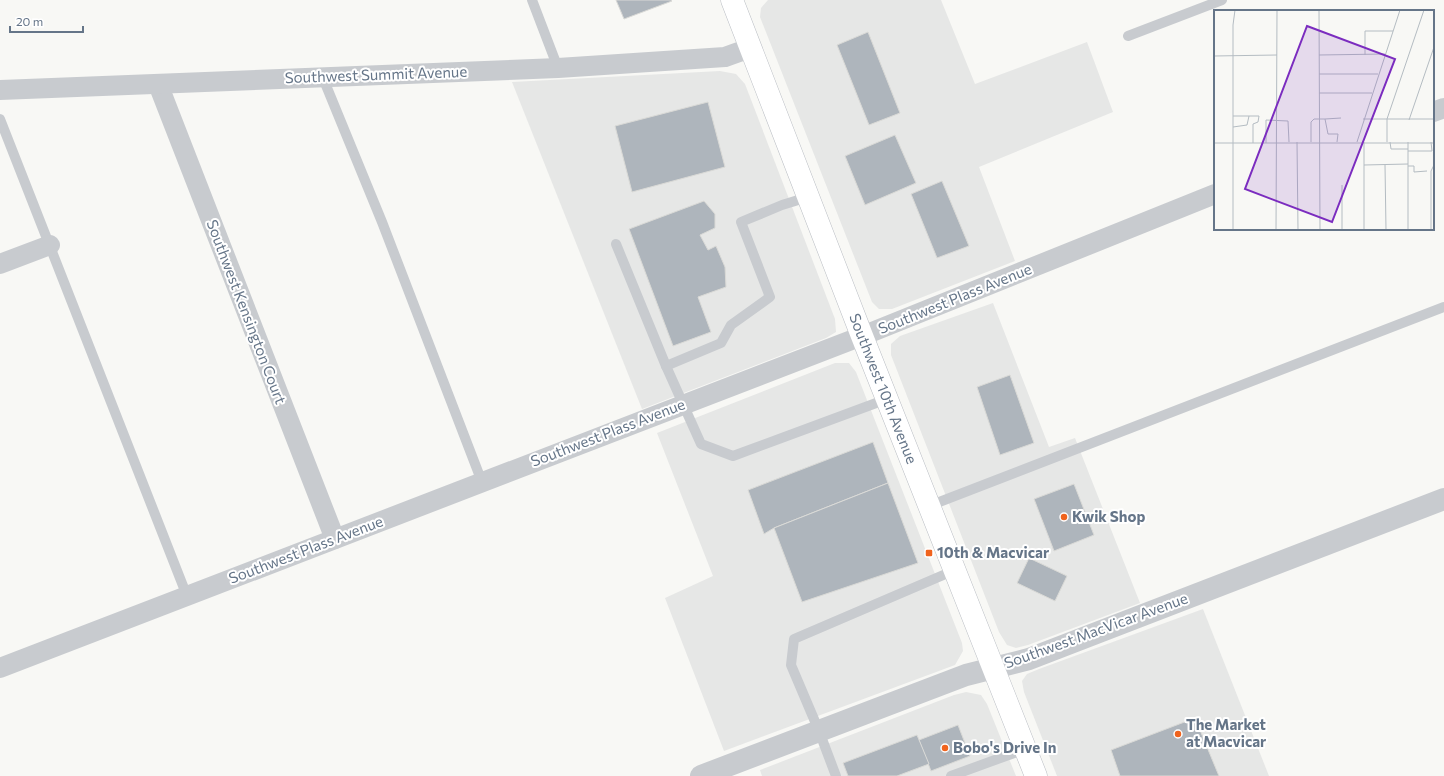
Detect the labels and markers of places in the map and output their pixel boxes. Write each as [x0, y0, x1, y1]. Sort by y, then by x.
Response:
place label: Kwik Shop [1072, 507, 1145, 525]
marker: Kwik Shop [1059, 512, 1069, 522]
place label: 10th & Macvicar [937, 543, 1049, 561]
marker: 10th & Macvicar [924, 548, 934, 558]
place label: The Market at Macvicar [1186, 715, 1266, 750]
marker: The Market at Macvicar [1173, 729, 1183, 739]
place label: Bobo's Drive In [953, 738, 1056, 756]
marker: Bobo's Drive In [940, 743, 950, 753]

